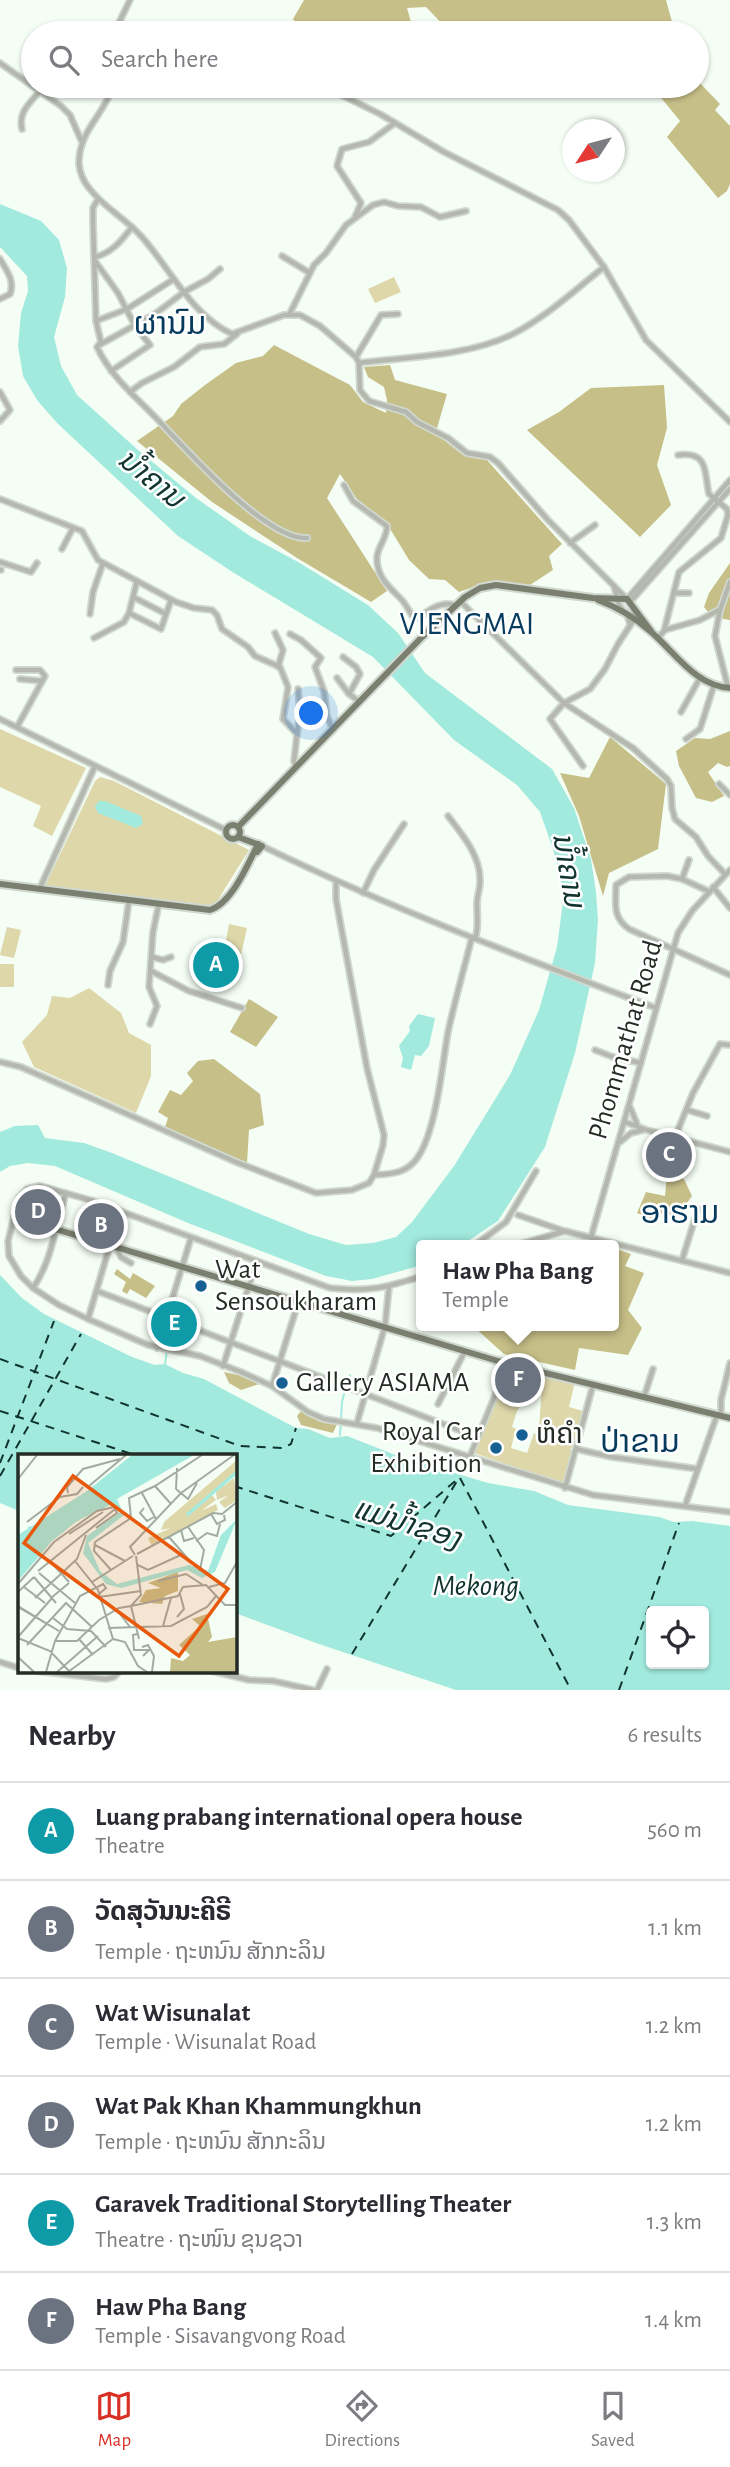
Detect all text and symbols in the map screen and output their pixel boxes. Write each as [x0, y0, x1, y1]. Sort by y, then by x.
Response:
search box [21, 21, 709, 98]
icon: search [45, 41, 83, 79]
text: Search here [101, 46, 219, 72]
north arrow [562, 119, 625, 182]
district label: ຜານົມ [134, 308, 206, 340]
water label: ນ້ຳຄານ [113, 437, 197, 516]
district label: VIENGMAI [400, 608, 534, 640]
your location [294, 696, 328, 730]
water label: ນ້ຳຄານ [547, 829, 599, 912]
street label: Phommathat Road [584, 937, 668, 1143]
pin: A [193, 939, 239, 991]
pin: C [646, 1129, 692, 1181]
pin: D [15, 1186, 61, 1238]
district label: ອາຮາມ [641, 1197, 719, 1229]
pin: B [78, 1200, 124, 1252]
popup [416, 1240, 619, 1331]
place label: Wat Sensoukharam [215, 1256, 377, 1316]
text: Haw Pha Bang [442, 1258, 593, 1284]
marker: Wat Sensoukharam [193, 1278, 209, 1294]
text: Temple [442, 1289, 509, 1312]
pin: E [151, 1298, 197, 1350]
pin: F [495, 1354, 541, 1406]
place label: Gallery ASIAMA [296, 1369, 470, 1397]
marker: Gallery ASIAMA [274, 1375, 290, 1391]
place label: Royal Car Exhibition [370, 1418, 482, 1478]
place label: ຫໍຄຳ [536, 1419, 583, 1449]
district label: ປ່າຂາມ [600, 1426, 680, 1458]
marker: ຫໍຄຳ [514, 1427, 530, 1443]
marker: Royal Car Exhibition [488, 1440, 504, 1456]
inset map [18, 1454, 236, 1672]
water label: ແມ່ນ້ຳຂອງ [350, 1485, 469, 1555]
water label: Mekong [433, 1571, 519, 1601]
map controls [646, 1606, 709, 1669]
button: locate [646, 1606, 709, 1669]
text: Nearby [28, 1721, 116, 1751]
text: 6 results [628, 1724, 702, 1747]
text: Luang prabang international opera house [95, 1804, 522, 1830]
text: A [44, 1819, 58, 1842]
text: 560 m [647, 1819, 702, 1842]
text: Theatre [95, 1835, 165, 1858]
text: ວັດສຸວັນນະຄີຣີ [95, 1899, 231, 1925]
text: B [44, 1917, 58, 1940]
text: 1.1 km [648, 1917, 702, 1940]
text: Temple · ຖະຫນົນ ສັກກະລິນ [95, 1941, 326, 1964]
text: Wat Wisunalat [95, 2000, 250, 2026]
text: C [45, 2015, 57, 2038]
text: 1.2 km [646, 2015, 702, 2038]
text: Temple · Wisunalat Road [95, 2031, 316, 2054]
text: Wat Pak Khan Khammungkhun [95, 2093, 422, 2119]
text: D [43, 2113, 59, 2136]
text: 1.2 km [646, 2113, 702, 2136]
text: Temple · ຖະຫນົນ ສັກກະລິນ [95, 2131, 326, 2154]
text: Garavek Traditional Storytelling Theater [95, 2191, 511, 2217]
text: E [45, 2211, 57, 2234]
text: 1.3 km [647, 2211, 702, 2234]
text: Theatre · ຖະໜົນ ຂຸນຊວາ [95, 2229, 303, 2252]
text: Haw Pha Bang [95, 2294, 246, 2320]
text: F [46, 2309, 56, 2332]
text: 1.4 km [645, 2309, 702, 2332]
text: Temple · Sisavangvong Road [95, 2325, 346, 2348]
tab: Map [95, 2387, 133, 2452]
tab: Directions [324, 2387, 400, 2452]
tab: Saved [591, 2387, 635, 2452]

